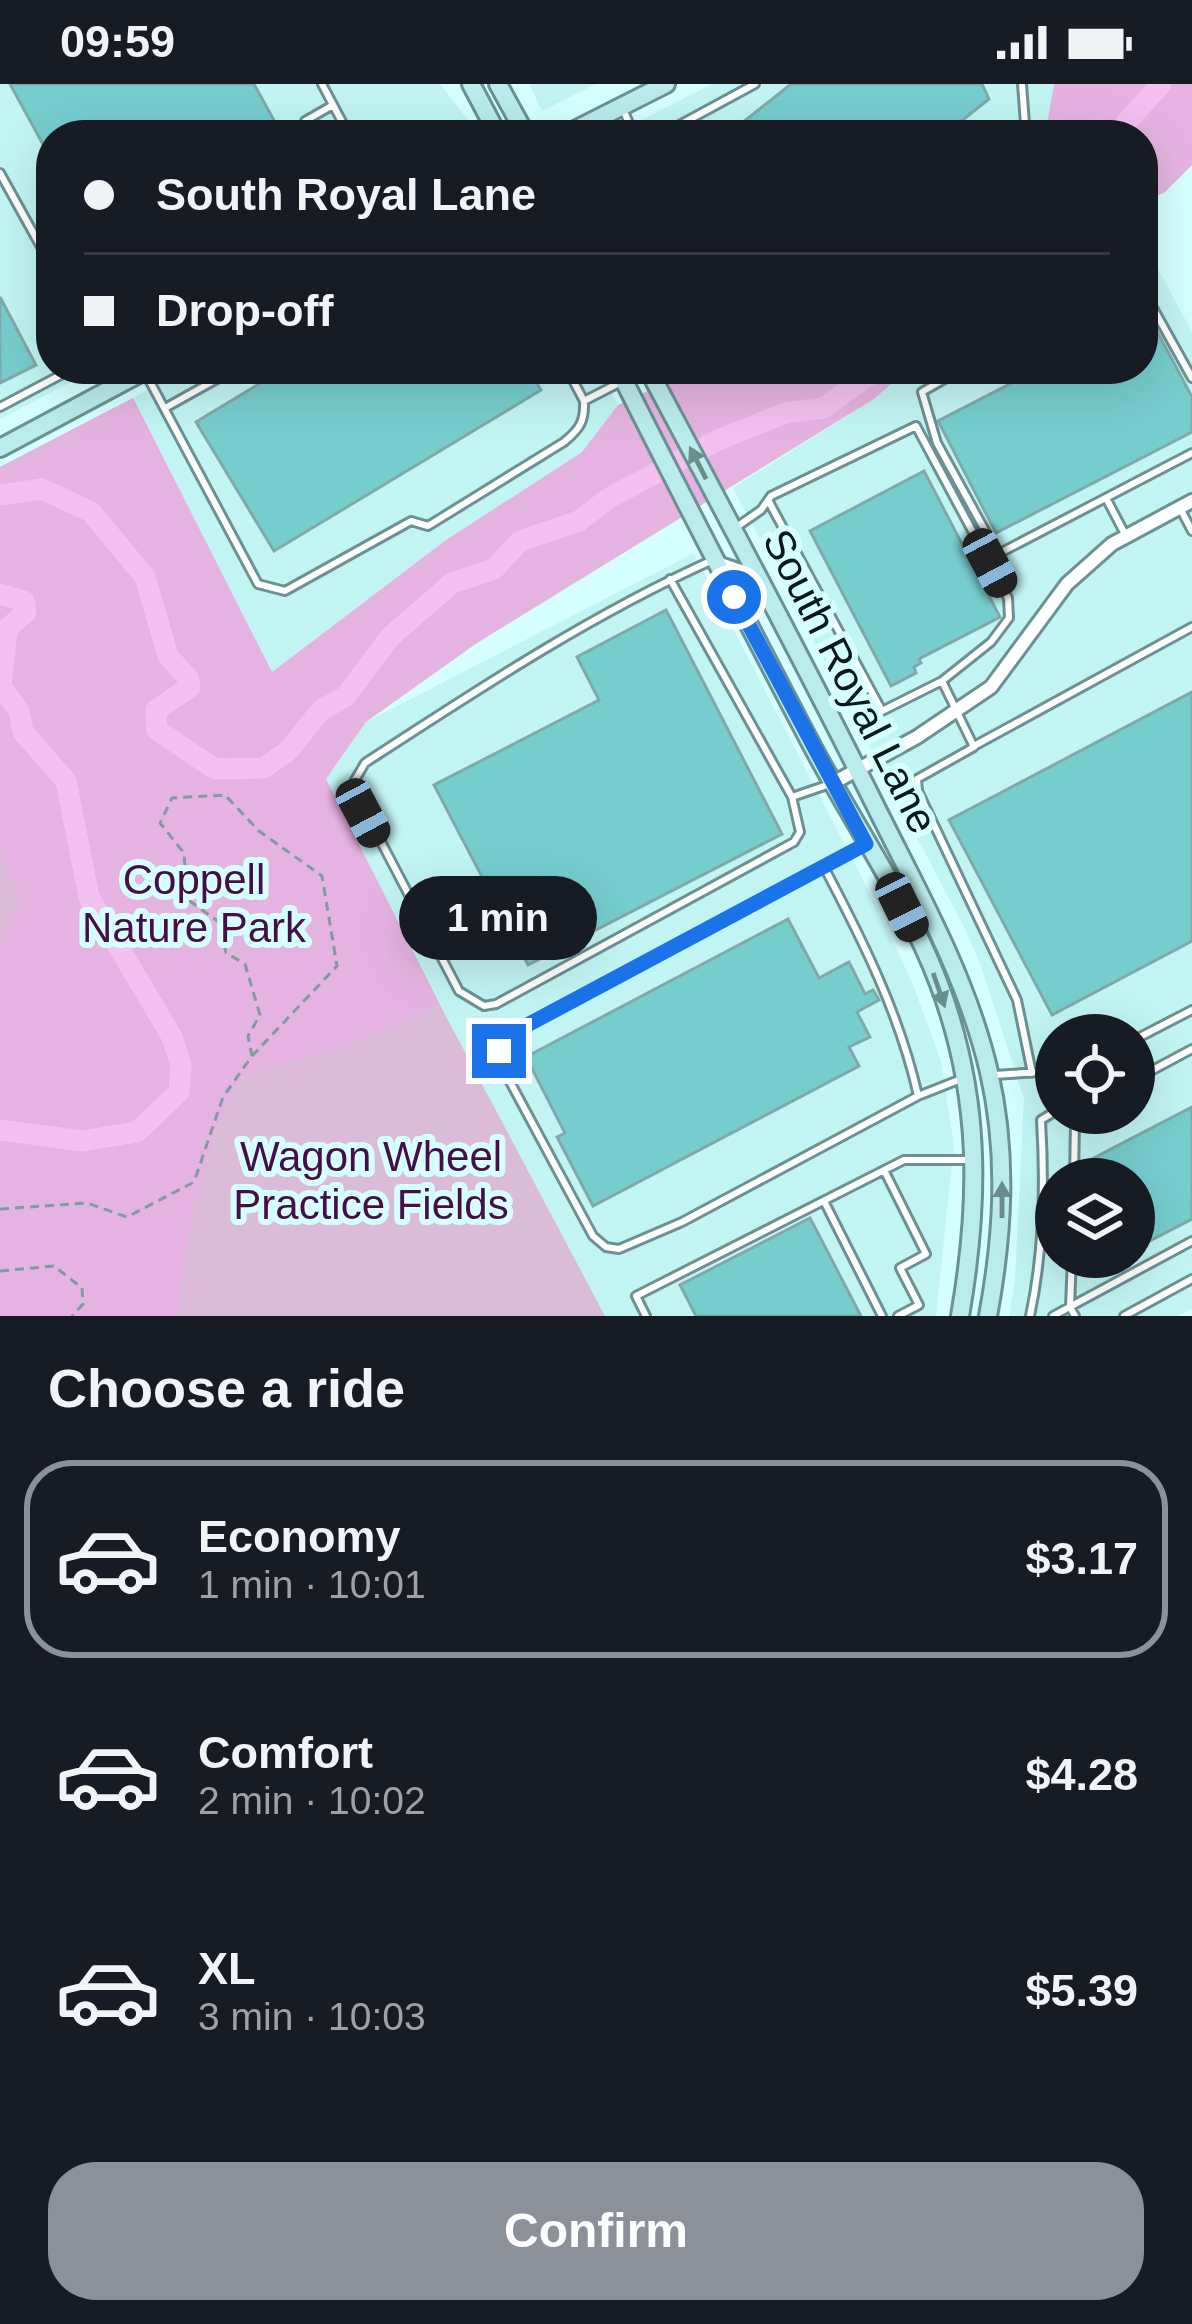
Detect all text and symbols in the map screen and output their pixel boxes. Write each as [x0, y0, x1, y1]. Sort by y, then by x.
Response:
text: 09:59 [60, 16, 175, 67]
text: South Royal Lane [156, 169, 536, 220]
text: Drop-off [156, 285, 333, 336]
one-way arrow [688, 446, 708, 480]
street label: South Royal Lane [754, 522, 947, 841]
car [957, 523, 1023, 603]
route start [707, 570, 761, 624]
car [330, 773, 396, 853]
park label: Coppell Nature Park [82, 856, 307, 951]
car [870, 867, 934, 947]
callout: 1 min [400, 877, 598, 961]
text: 1 min [447, 896, 549, 939]
one-way arrow [931, 972, 950, 1008]
map controls [1035, 1014, 1155, 1278]
button: locate [1035, 1014, 1155, 1134]
route end [472, 1024, 526, 1078]
park label: Wagon Wheel Practice Fields [233, 1133, 509, 1228]
button: layers [1035, 1158, 1155, 1278]
one-way arrow [992, 1180, 1012, 1218]
text: Choose a ride [48, 1358, 405, 1418]
icon: car [54, 1505, 162, 1613]
text: Economy [198, 1511, 401, 1562]
text: $3.17 [1025, 1533, 1138, 1584]
text: 1 min · 10:01 [198, 1563, 426, 1606]
icon: car [54, 1721, 162, 1829]
text: Comfort [198, 1727, 373, 1778]
text: $4.28 [1025, 1749, 1138, 1800]
text: 2 min · 10:02 [198, 1779, 426, 1822]
icon: car [54, 1937, 162, 2045]
text: XL [198, 1943, 256, 1994]
text: $5.39 [1025, 1965, 1138, 2016]
text: 3 min · 10:03 [198, 1995, 426, 2038]
button: Confirm [48, 2162, 1144, 2300]

